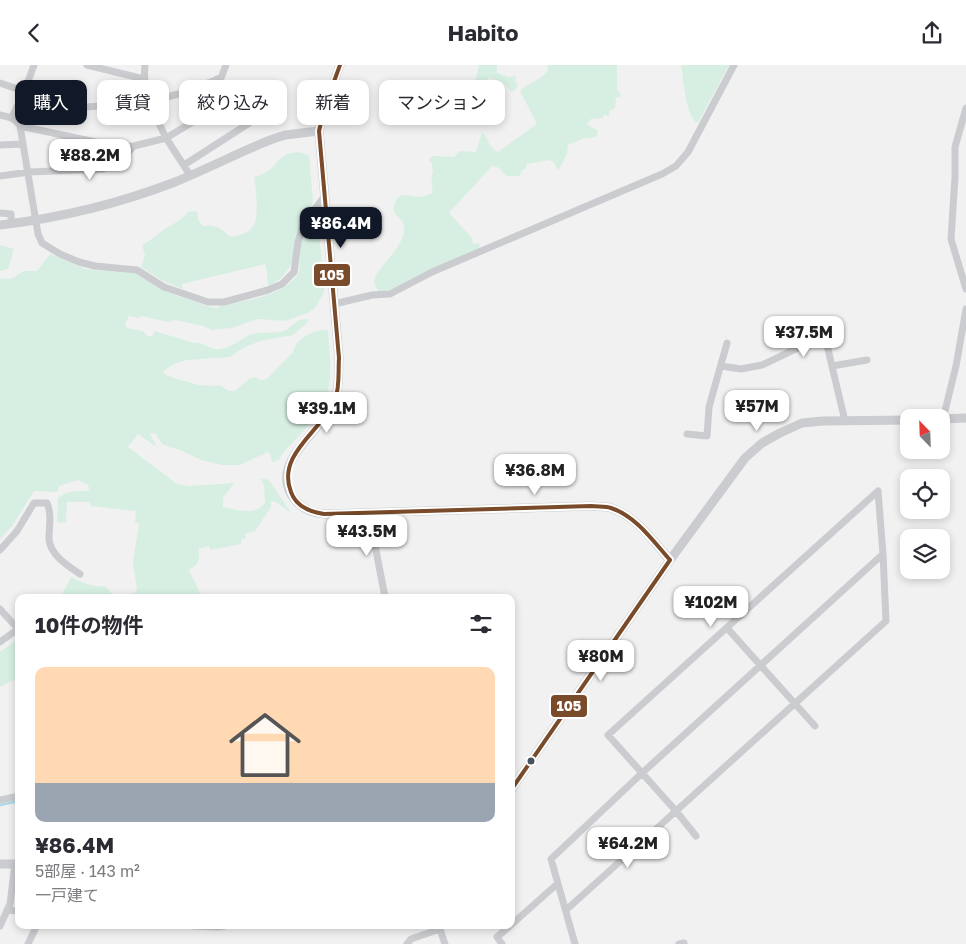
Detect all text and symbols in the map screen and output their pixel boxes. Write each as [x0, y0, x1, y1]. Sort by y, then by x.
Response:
icon: back [20, 19, 48, 47]
text: Habito [447, 19, 519, 46]
icon: share [918, 19, 946, 47]
chip: 購入 [15, 80, 87, 125]
chip: 賃貸 [97, 80, 169, 125]
chip: 絞り込み [179, 80, 287, 125]
chip: 新着 [297, 80, 369, 125]
chip: マンション [379, 80, 505, 125]
pin: ¥88.2M [49, 139, 131, 181]
text: ¥88.2M [60, 145, 120, 165]
pin: ¥86.4M [300, 207, 382, 249]
text: ¥86.4M [311, 213, 371, 233]
line badge: 105 [313, 263, 351, 287]
text: 105 [320, 266, 345, 283]
pin: ¥37.5M [763, 315, 845, 358]
text: ¥37.5M [775, 322, 833, 342]
pin: ¥57M [727, 389, 787, 432]
pin: ¥39.1M [286, 391, 368, 434]
text: ¥57M [735, 396, 779, 416]
text: ¥39.1M [298, 398, 356, 418]
north arrow [900, 409, 950, 459]
map controls [900, 409, 950, 579]
pin: ¥36.8M [494, 453, 576, 496]
text: ¥36.8M [505, 460, 565, 480]
button: locate [900, 469, 950, 519]
pin: ¥43.5M [326, 515, 408, 557]
text: ¥43.5M [337, 521, 397, 541]
button: layers [900, 529, 950, 579]
pin: ¥102M [676, 585, 746, 628]
text: ¥102M [684, 592, 738, 612]
icon: filters [467, 610, 495, 638]
text: 10件の物件 [35, 612, 143, 638]
pin: ¥80M [571, 639, 631, 682]
text: ¥80M [578, 646, 624, 666]
line badge: 105 [550, 694, 588, 718]
text: 105 [557, 697, 582, 714]
icon: home [220, 700, 310, 790]
unlabelled marker [526, 756, 536, 766]
pin: ¥64.2M [587, 827, 669, 869]
text: ¥86.4M [35, 832, 114, 858]
text: ¥64.2M [598, 833, 658, 853]
text: 5部屋 · 143 m² [35, 861, 140, 881]
text: 一戸建て [35, 885, 99, 905]

